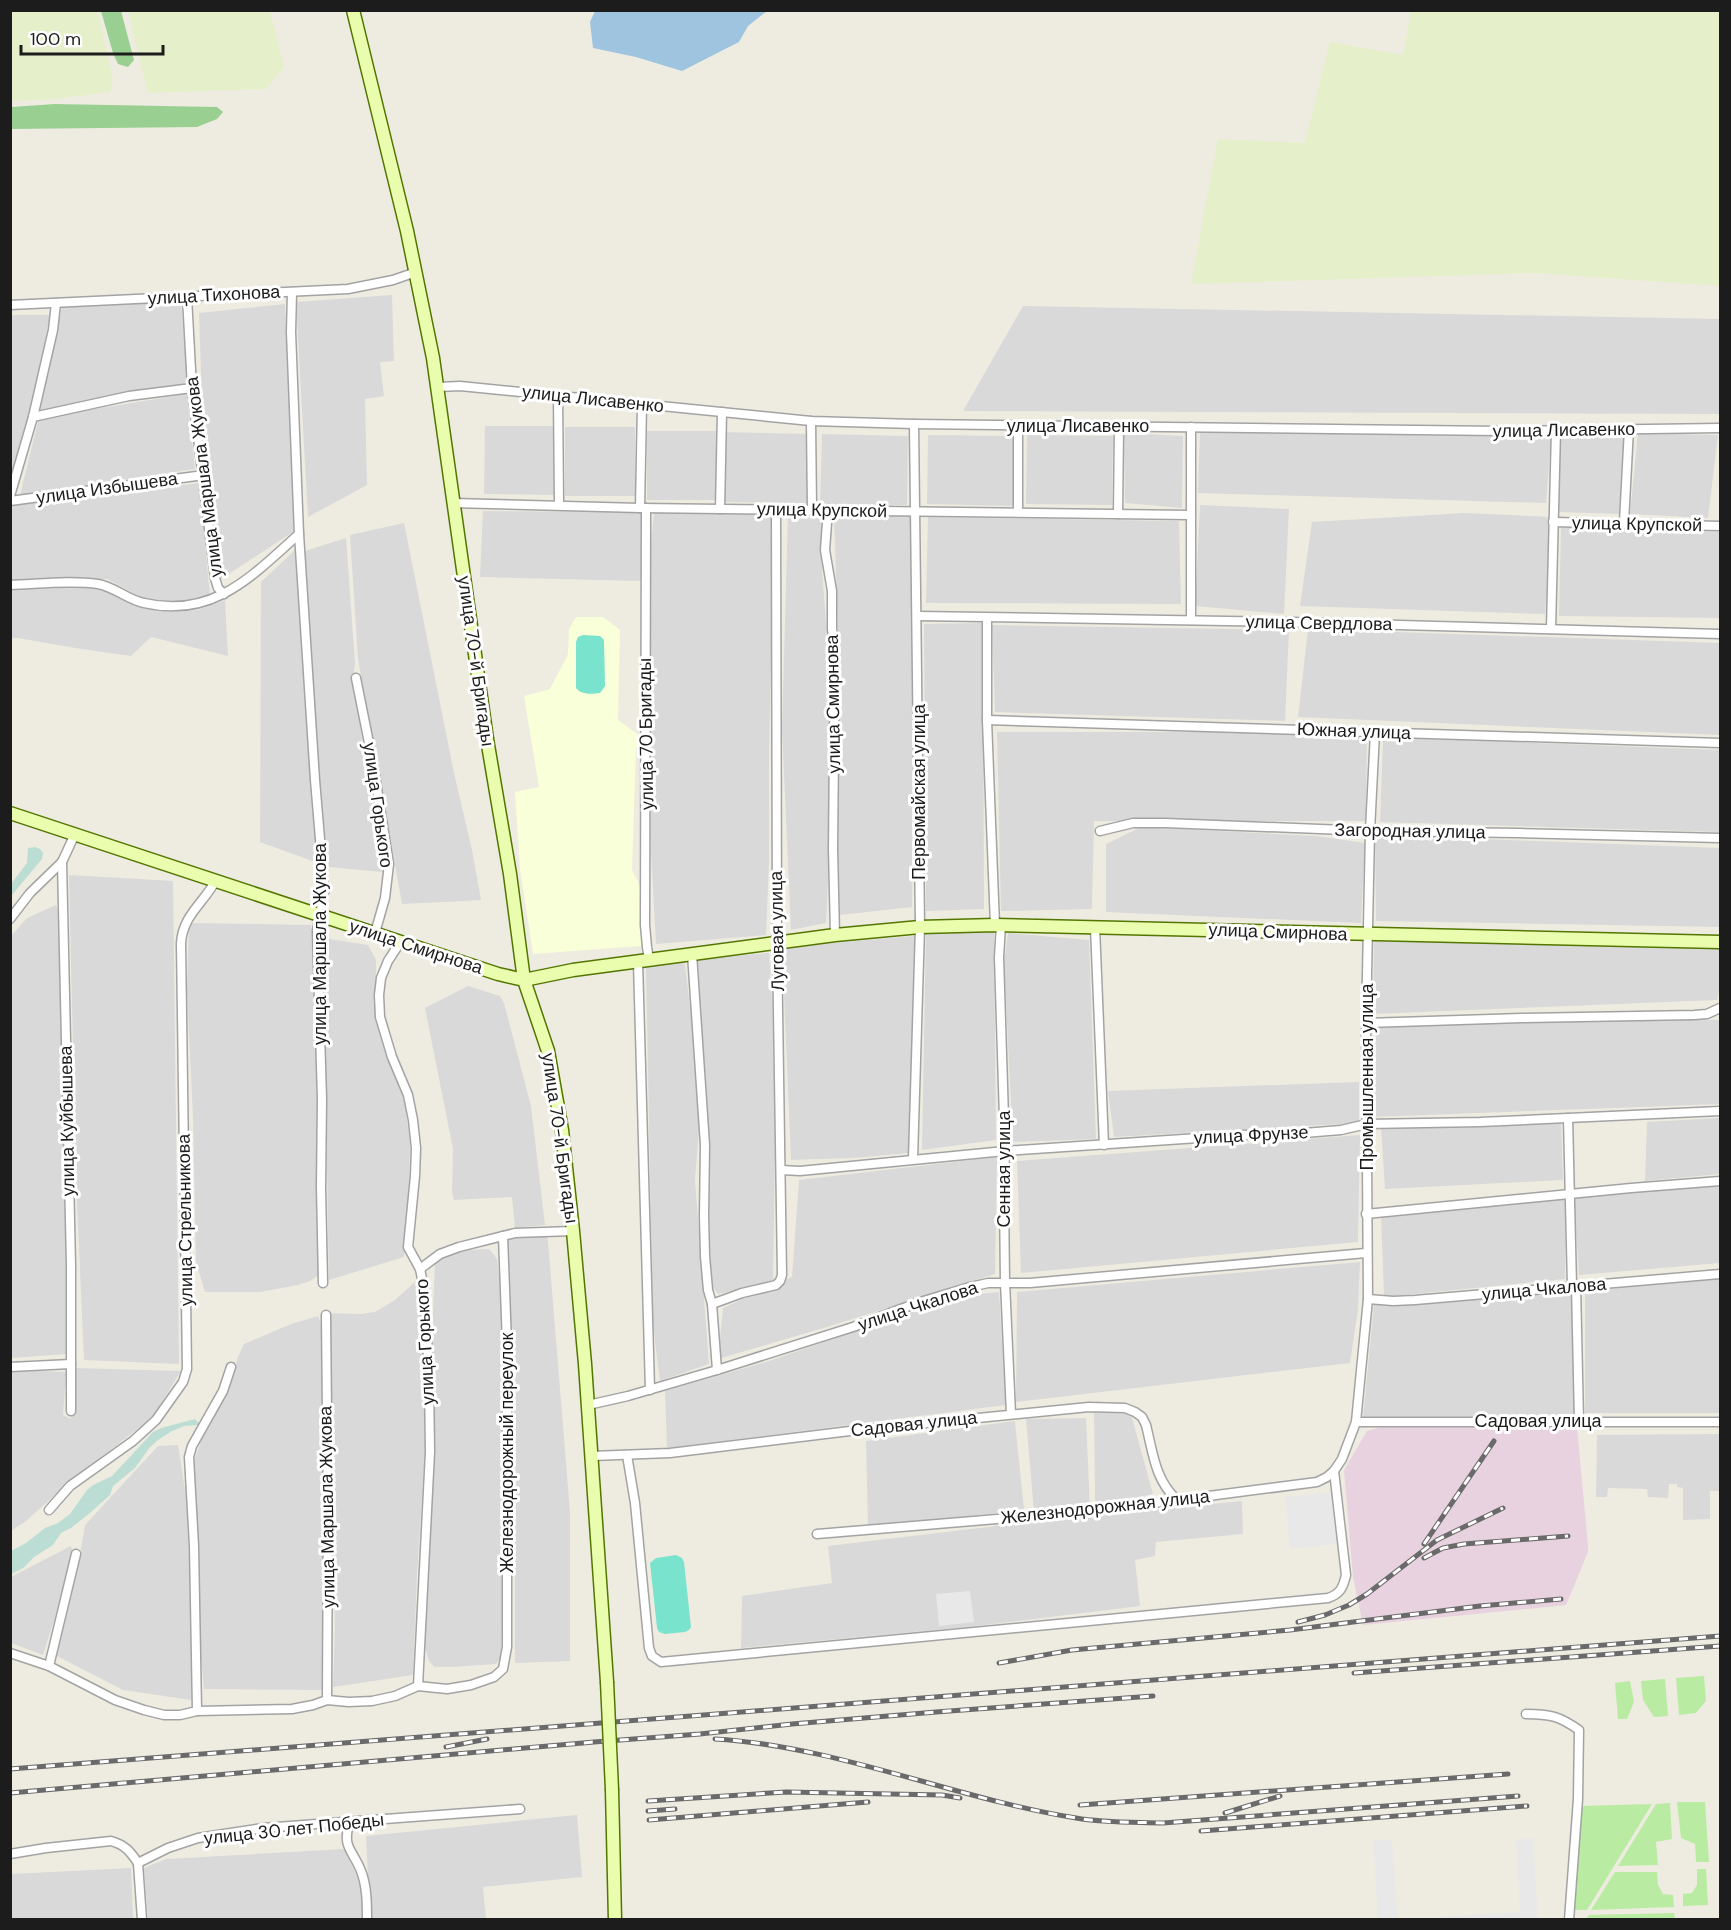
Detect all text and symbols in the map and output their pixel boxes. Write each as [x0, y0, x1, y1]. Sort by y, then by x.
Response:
scale bar [21, 18, 164, 56]
text: 100 m [30, 27, 81, 51]
street label: улица Тихонова [147, 279, 282, 310]
street label: улица Маршала Жукова [180, 374, 228, 579]
street label: улица Лисавенко [521, 380, 665, 418]
street label: улица Лисавенко [1007, 414, 1149, 438]
street label: улица Лисавенко [1493, 417, 1635, 443]
street label: улица Избышева [35, 466, 180, 510]
street label: улица Крупской [757, 497, 887, 523]
street label: улица Крупской [1572, 511, 1702, 537]
street label: улица 70-й Бригады [452, 574, 500, 748]
street label: улица Свердлова [1245, 610, 1394, 636]
street label: улица Смирнова [820, 633, 846, 774]
street label: улица 70 Бригады [633, 658, 659, 810]
street label: Первомайская улица [907, 703, 931, 880]
street label: Южная улица [1297, 717, 1412, 745]
street label: улица Горького [357, 741, 399, 869]
street label: Загородная улица [1334, 818, 1487, 844]
street label: улица Маршала Жукова [308, 842, 332, 1045]
street label: Луговая улица [764, 870, 790, 991]
street label: улица Смирнова [346, 914, 487, 980]
street label: улица Смирнова [1208, 918, 1349, 946]
street label: Промышленная улица [1355, 982, 1379, 1171]
street label: улица Куйбышева [54, 1044, 80, 1197]
street label: улица 70-й Бригады [536, 1051, 584, 1225]
street label: Сенная улица [992, 1110, 1016, 1227]
street label: улица Фрунзе [1193, 1120, 1309, 1150]
street label: улица Стрельникова [171, 1133, 199, 1306]
street label: улица Чкалова [1481, 1272, 1608, 1306]
street label: улица Чкалова [855, 1275, 982, 1337]
street label: улица Горького [410, 1278, 440, 1406]
street label: Железнодорожный переулок [495, 1333, 519, 1573]
street label: улица Маршала Жукова [313, 1405, 341, 1608]
street label: Садовая улица [850, 1405, 979, 1443]
street label: Садовая улица [1474, 1409, 1603, 1433]
street label: Железнодорожная улица [999, 1484, 1212, 1530]
street label: улица 30 лет Победы [203, 1808, 385, 1850]

